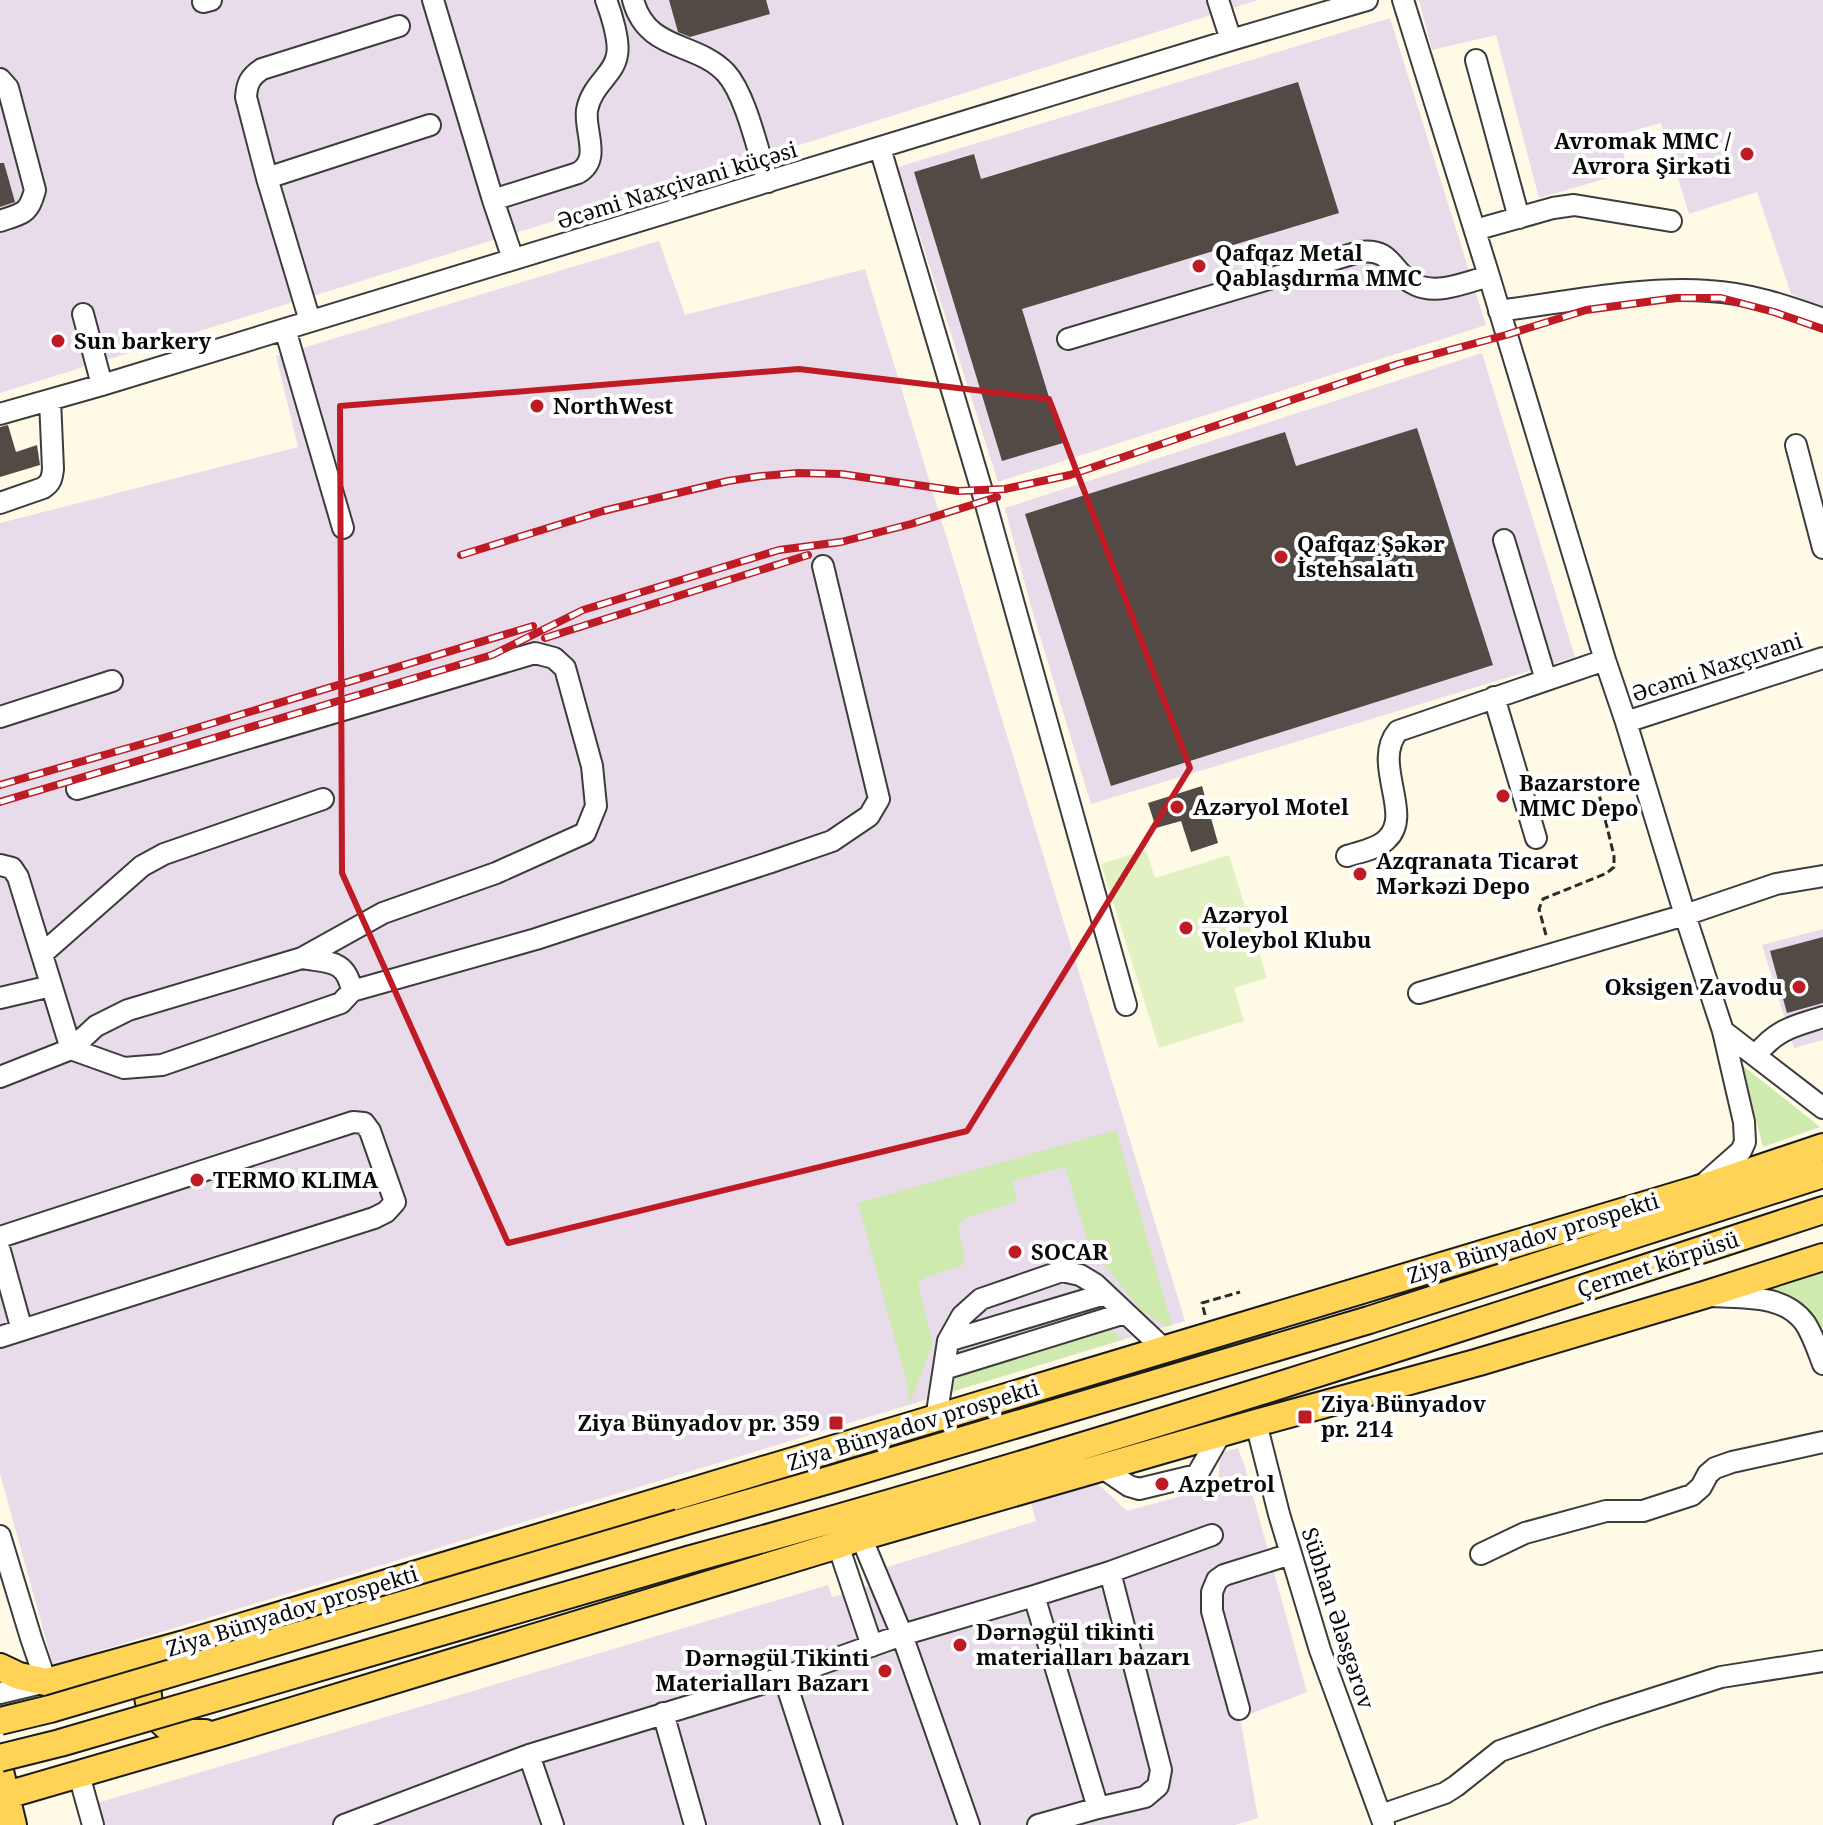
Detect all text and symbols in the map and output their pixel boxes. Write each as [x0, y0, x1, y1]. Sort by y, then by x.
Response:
place label: Avromak MMC / Avrora Şirkəti [1554, 125, 1732, 180]
street label: Əcəmi Naxçivani küçəsi [553, 133, 800, 235]
marker: Avromak MMC / Avrora Şirkəti [1738, 145, 1756, 163]
place label: Qafqaz Metal Qablaşdırma MMC [1215, 237, 1422, 292]
marker: Qafqaz Metal Qablaşdırma MMC [1190, 257, 1208, 275]
place label: Sun barkery [74, 325, 211, 355]
marker: Sun barkery [49, 332, 67, 350]
place label: NorthWest [553, 390, 673, 420]
marker: NorthWest [528, 397, 546, 415]
place label: Qafqaz Şəkər İstehsalatı [1297, 528, 1445, 583]
marker: Qafqaz Şəkər İstehsalatı [1272, 548, 1290, 566]
street label: Əcəmi Naxçıvani [1628, 624, 1806, 708]
place label: Bazarstore MMC Depo [1519, 767, 1640, 822]
marker: Bazarstore MMC Depo [1494, 787, 1512, 805]
place label: Azəryol Motel [1193, 791, 1349, 821]
marker: Azəryol Motel [1168, 798, 1186, 816]
place label: Azqranata Ticarət Mərkəzi Depo [1376, 845, 1578, 900]
marker: Azqranata Ticarət Mərkəzi Depo [1351, 865, 1369, 883]
place label: Azəryol Voleybol Klubu [1202, 899, 1372, 954]
marker: Azəryol Voleybol Klubu [1177, 919, 1195, 937]
place label: Oksigen Zavodu [1604, 971, 1783, 1001]
marker: Oksigen Zavodu [1790, 978, 1808, 996]
place label: TERMO KLIMA [213, 1164, 379, 1194]
marker: TERMO KLIMA [188, 1171, 206, 1189]
street label: Ziya Bünyadov prospekti [1403, 1184, 1662, 1290]
street label: Çermet körpüsü [1573, 1223, 1742, 1303]
place label: SOCAR [1031, 1236, 1108, 1266]
marker: SOCAR [1006, 1243, 1024, 1261]
street label: Ziya Bünyadov prospekti [783, 1371, 1042, 1477]
place label: Ziya Bünyadov pr. 214 [1321, 1388, 1486, 1443]
place label: Ziya Bünyadov pr. 359 [577, 1407, 820, 1437]
marker: Ziya Bünyadov pr. 214 [1296, 1408, 1314, 1426]
marker: Ziya Bünyadov pr. 359 [827, 1414, 845, 1432]
place label: Azpetrol [1178, 1468, 1275, 1498]
marker: Azpetrol [1153, 1475, 1171, 1493]
street label: Sübhan Ələsgərov [1296, 1523, 1382, 1712]
street label: Ziya Bünyadov prospekti [162, 1557, 421, 1663]
place label: Dərnəgül tikinti materialları bazarı [976, 1616, 1190, 1671]
marker: Dərnəgül tikinti materialları bazarı [951, 1636, 969, 1654]
place label: Dərnəgül Tikinti Materialları Bazarı [655, 1642, 869, 1697]
marker: Dərnəgül Tikinti Materialları Bazarı [876, 1662, 894, 1680]

